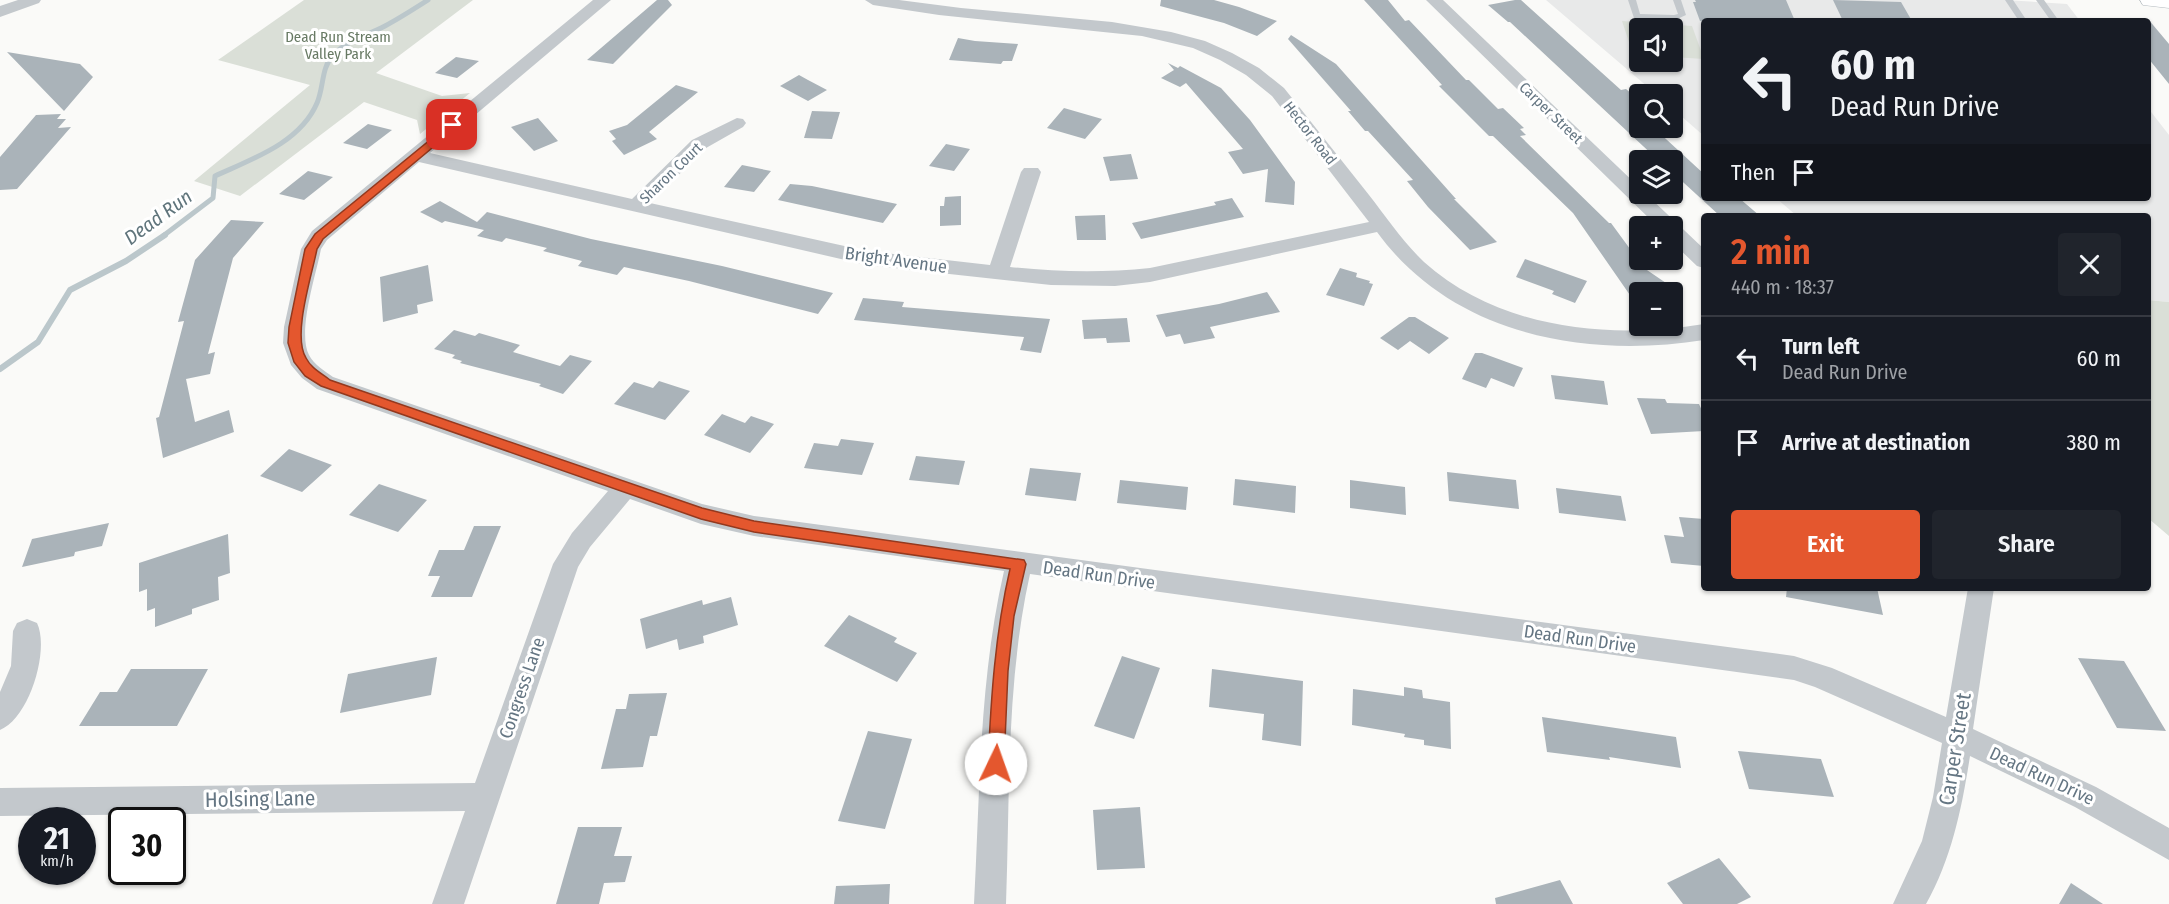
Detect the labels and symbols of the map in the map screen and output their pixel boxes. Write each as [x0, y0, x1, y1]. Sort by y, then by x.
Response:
park label: Dead Run Stream Valley Park [285, 28, 391, 63]
street label: Carper Street [1516, 78, 1586, 148]
street label: Hector Road [1280, 98, 1340, 168]
pin [426, 99, 477, 150]
street label: Sharon Court [636, 139, 706, 207]
water label: Dead Run [119, 184, 197, 250]
street label: Bright Avenue [844, 242, 949, 278]
street label: Dead Run Drive [1042, 556, 1157, 594]
street label: Dead Run Drive [1523, 620, 1638, 658]
street label: Congress Lane [494, 635, 550, 741]
street label: Carper Street [1933, 691, 1977, 807]
position arrow [964, 732, 1028, 796]
street label: Dead Run Drive [1986, 742, 2098, 810]
street label: Holsing Lane [205, 785, 315, 813]
speed limit sign: 30 [108, 807, 186, 885]

